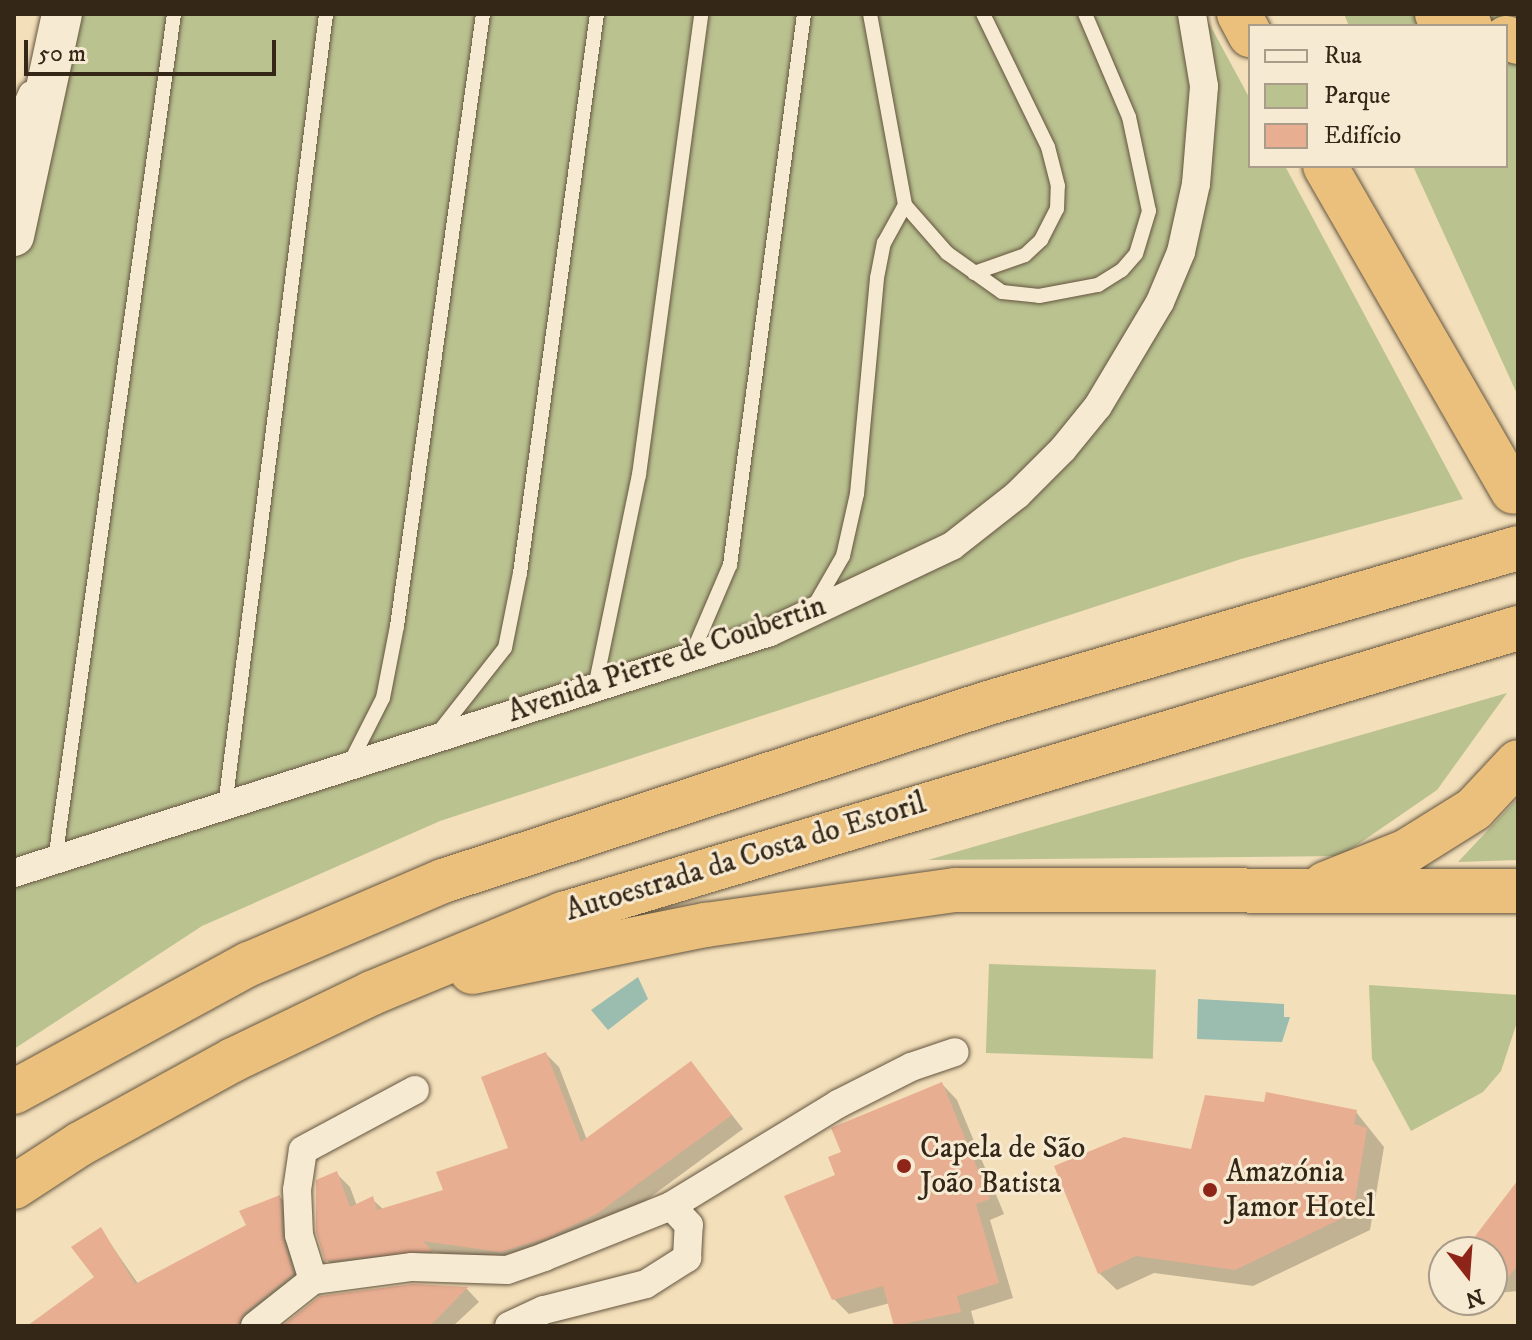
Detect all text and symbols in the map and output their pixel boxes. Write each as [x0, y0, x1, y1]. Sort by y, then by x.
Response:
scale bar [28, 24, 280, 74]
legend [1248, 24, 1508, 168]
text: 50 m [38, 39, 86, 69]
text: Rua [1324, 41, 1362, 71]
text: Parque [1324, 81, 1390, 111]
text: Edifício [1324, 121, 1401, 151]
street label: Avenida Pierre de Coubertin [503, 589, 831, 731]
street label: Autoestrada da Costa do Estoril [562, 786, 930, 930]
place label: Capela de São João Batista [920, 1131, 1085, 1202]
place label: Amazónia Jamor Hotel [1226, 1155, 1375, 1226]
marker: Capela de São João Batista [895, 1157, 913, 1175]
marker: Amazónia Jamor Hotel [1201, 1181, 1219, 1199]
north arrow [1428, 1236, 1508, 1316]
text: N [1462, 1282, 1487, 1313]

